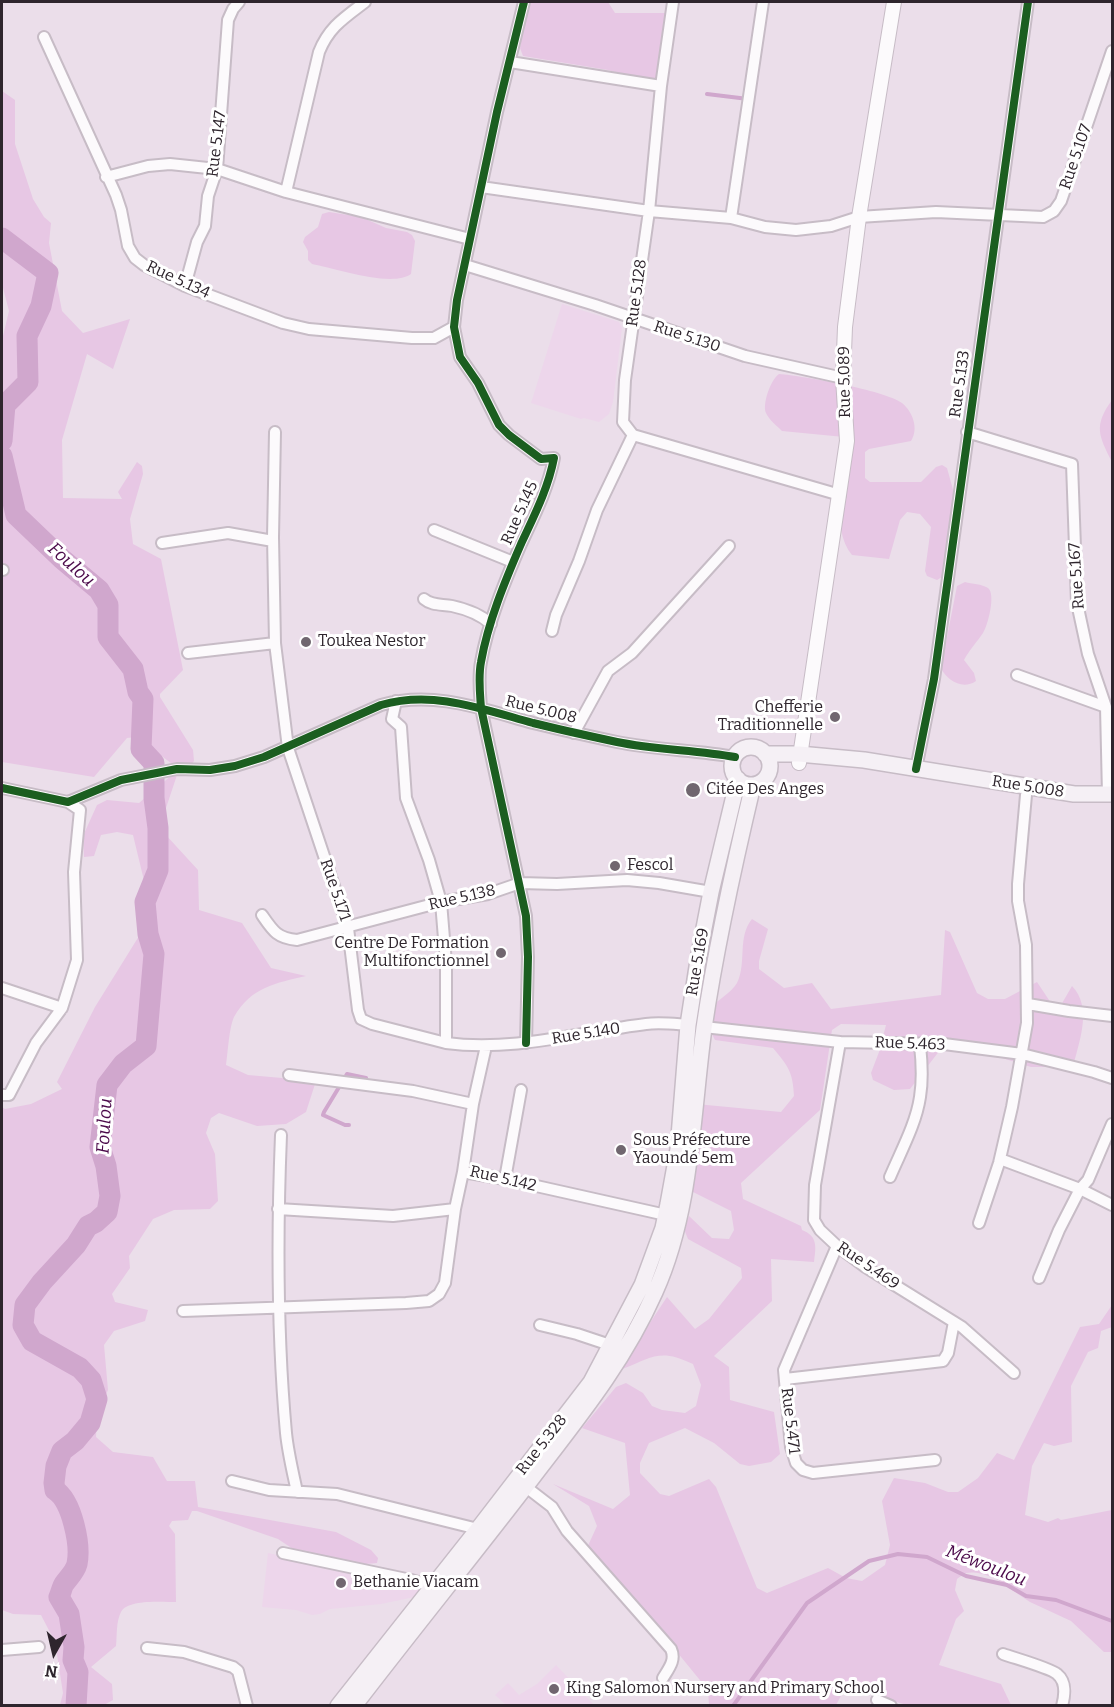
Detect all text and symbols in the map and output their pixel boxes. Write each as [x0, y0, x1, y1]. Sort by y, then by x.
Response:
street label: Rue 5.147 [203, 110, 231, 178]
street label: Rue 5.107 [1056, 122, 1096, 192]
street label: Rue 5.134 [143, 257, 213, 303]
street label: Rue 5.128 [623, 258, 651, 328]
street label: Rue 5.130 [651, 317, 723, 357]
street label: Rue 5.089 [835, 346, 855, 418]
street label: Rue 5.133 [946, 349, 974, 419]
street label: Rue 5.145 [497, 478, 543, 548]
water label: Foulou [43, 538, 99, 592]
street label: Rue 5.167 [1065, 542, 1089, 610]
place label: Toukea Nestor [318, 632, 426, 652]
marker: Toukea Nestor [299, 635, 313, 649]
street label: Rue 5.008 [503, 692, 579, 728]
place label: Chefferie Traditionnelle [718, 698, 823, 736]
marker: Chefferie Traditionnelle [828, 710, 842, 724]
street label: Rue 5.008 [990, 772, 1066, 802]
place label: Citée Des Anges [706, 780, 824, 800]
marker: Citée Des Anges [684, 781, 702, 799]
place label: Fescol [627, 856, 673, 876]
street label: Rue 5.171 [315, 857, 355, 923]
marker: Fescol [608, 859, 622, 873]
street label: Rue 5.138 [426, 881, 498, 915]
street label: Rue 5.169 [683, 927, 713, 997]
place label: Centre De Formation Multifonctionnel [334, 934, 489, 972]
marker: Centre De Formation Multifonctionnel [494, 946, 508, 960]
street label: Rue 5.140 [550, 1019, 622, 1049]
street label: Rue 5.463 [874, 1033, 946, 1055]
water label: Foulou [93, 1098, 117, 1154]
place label: Sous Préfecture Yaoundé 5em [633, 1131, 751, 1169]
marker: Sous Préfecture Yaoundé 5em [614, 1143, 628, 1157]
street label: Rue 5.142 [468, 1162, 538, 1196]
street label: Rue 5.469 [833, 1238, 903, 1294]
street label: Rue 5.471 [776, 1387, 804, 1455]
street label: Rue 5.328 [513, 1411, 571, 1479]
water label: Méwoulou [943, 1541, 1029, 1591]
place label: Bethanie Viacam [353, 1573, 479, 1593]
marker: Bethanie Viacam [334, 1576, 348, 1590]
north arrow [24, 1623, 84, 1683]
text: N [44, 1661, 59, 1682]
place label: King Salomon Nursery and Primary School [566, 1679, 884, 1699]
marker: King Salomon Nursery and Primary School [547, 1682, 561, 1696]

